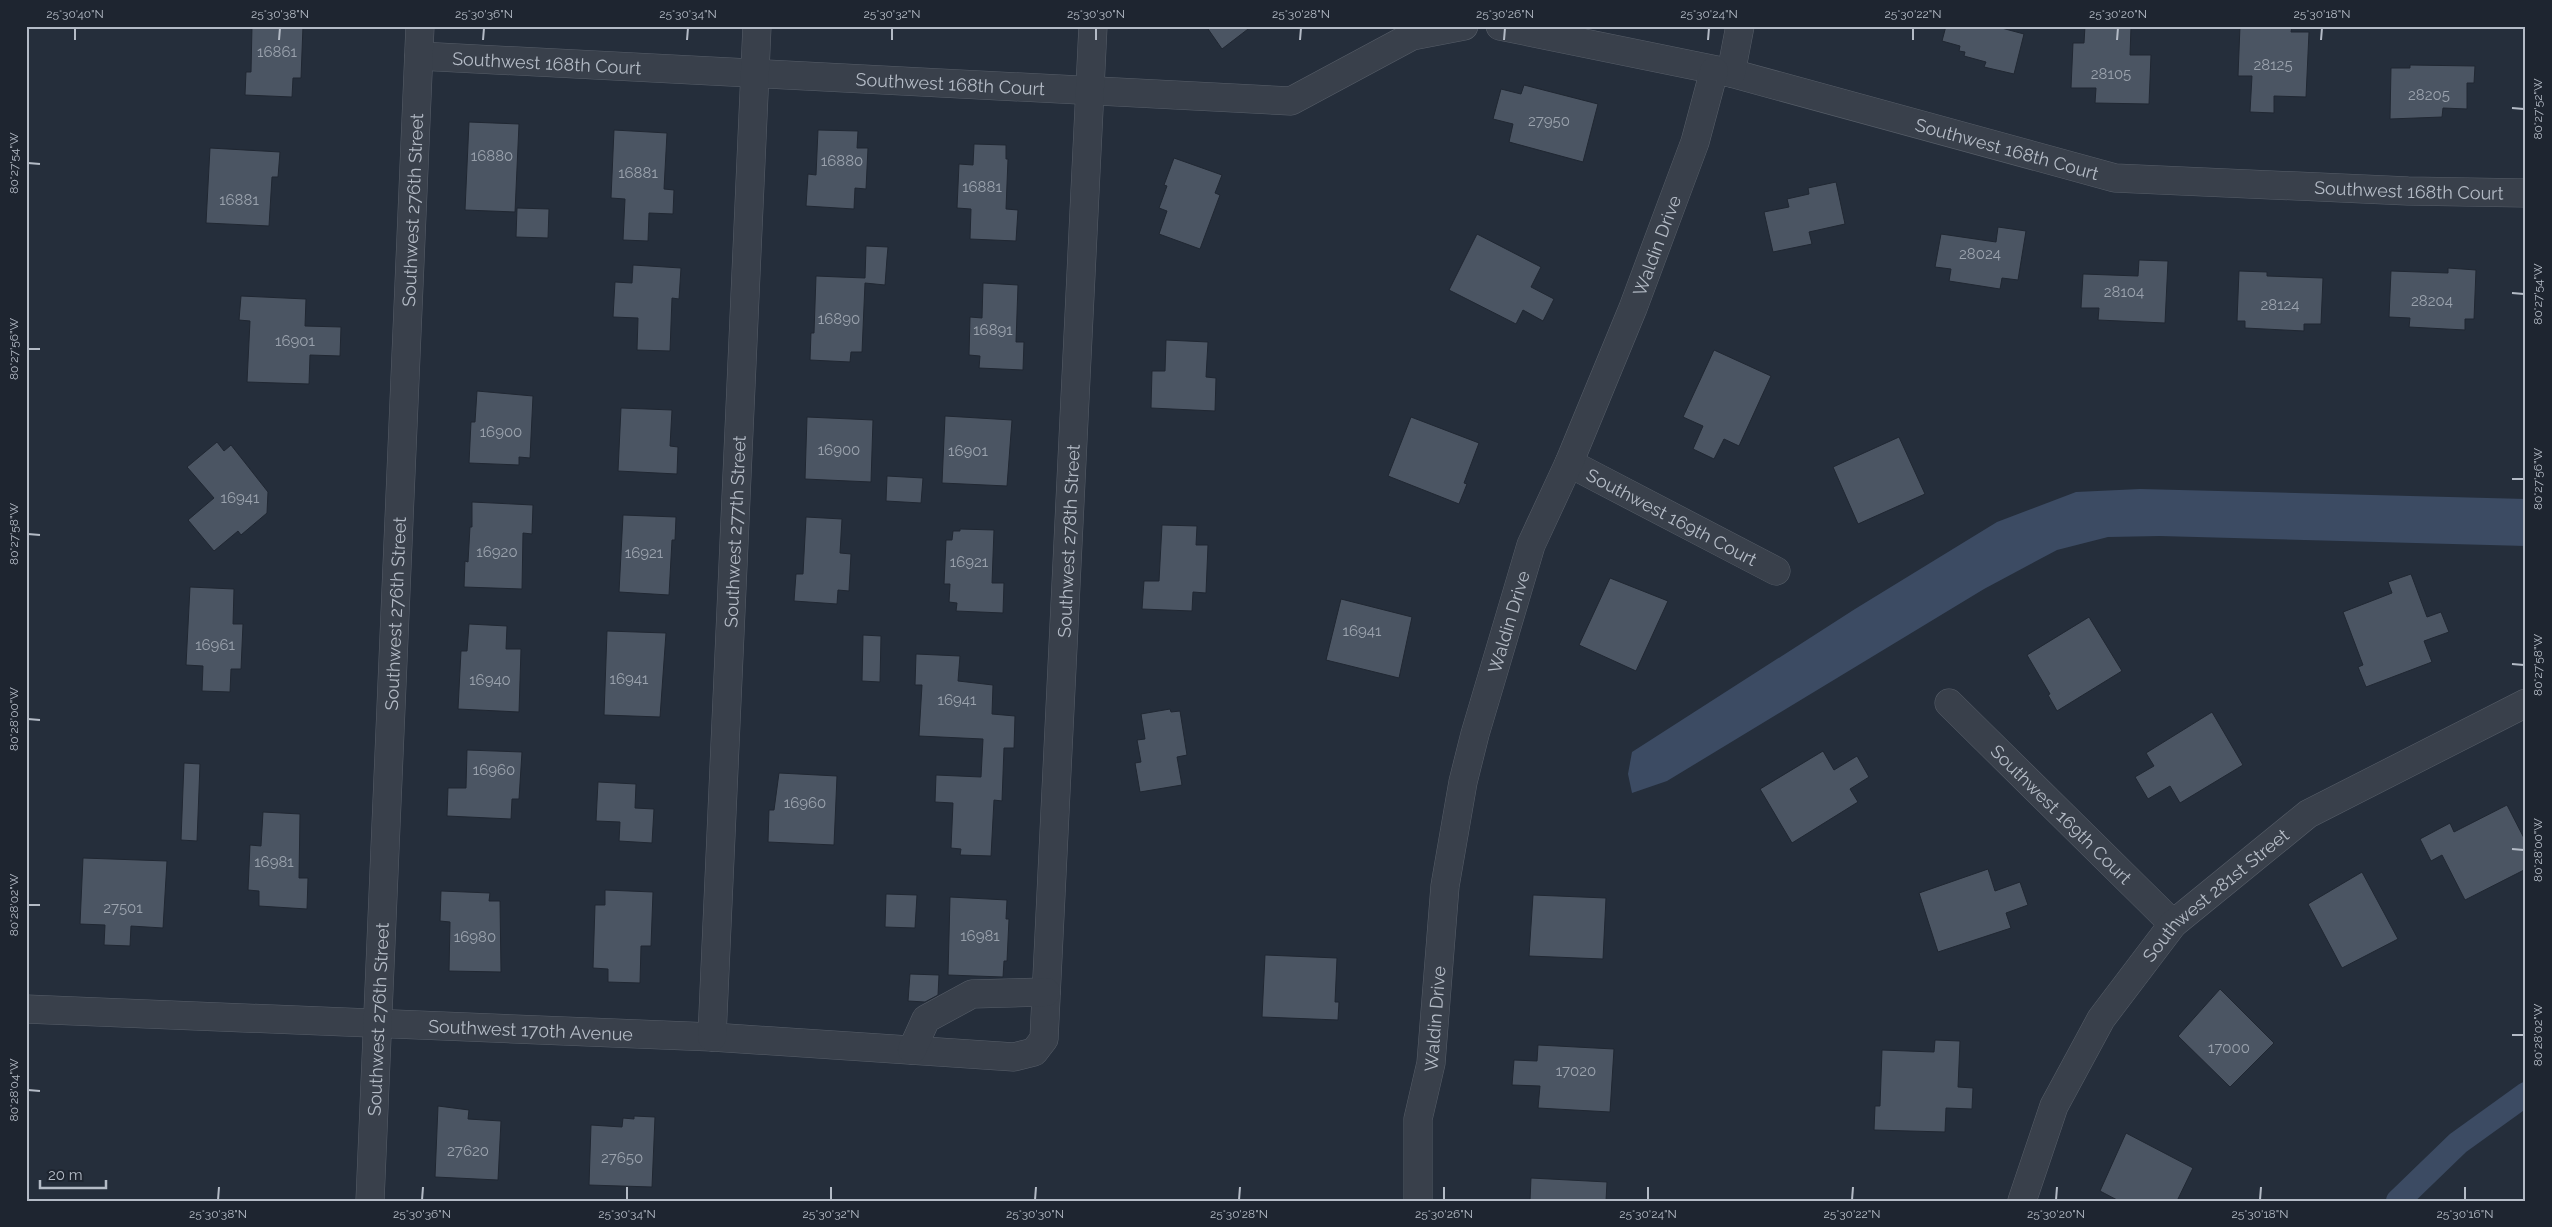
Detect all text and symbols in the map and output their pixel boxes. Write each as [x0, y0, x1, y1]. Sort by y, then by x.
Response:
text: 25°30'40"N [46, 7, 104, 21]
text: 25°30'38"N [251, 7, 309, 21]
text: 25°30'36"N [455, 7, 513, 21]
text: 25°30'34"N [659, 7, 717, 21]
text: 25°30'32"N [863, 7, 921, 21]
text: 25°30'30"N [1067, 7, 1125, 21]
text: 25°30'28"N [1272, 7, 1330, 21]
text: 25°30'26"N [1476, 7, 1534, 21]
text: 25°30'24"N [1680, 7, 1738, 21]
text: 25°30'22"N [1884, 7, 1942, 21]
text: 25°30'20"N [2089, 7, 2147, 21]
text: 25°30'18"N [2294, 7, 2350, 21]
house number: 16861 [257, 43, 297, 61]
street label: Southwest 168th Court [452, 47, 642, 78]
house number: 28125 [2253, 56, 2293, 74]
house number: 28105 [2091, 65, 2131, 83]
street label: Southwest 168th Court [855, 68, 1045, 99]
text: 80°27'52"W [2531, 78, 2545, 140]
house number: 28205 [2408, 86, 2450, 104]
house number: 27950 [1528, 112, 1570, 130]
street label: Southwest 276th Street [398, 113, 427, 307]
street label: Southwest 168th Court [1913, 113, 2101, 184]
text: 80°27'54"W [7, 132, 21, 194]
house number: 16880 [471, 147, 513, 165]
house number: 16880 [821, 152, 863, 170]
house number: 16881 [618, 164, 658, 182]
street label: Southwest 168th Court [2314, 176, 2504, 203]
house number: 16881 [962, 178, 1002, 196]
house number: 16881 [219, 191, 259, 209]
street label: Waldin Drive [1628, 192, 1685, 299]
house number: 28024 [1959, 245, 2001, 263]
text: 80°27'54"W [2531, 263, 2545, 325]
house number: 28104 [2104, 283, 2144, 301]
house number: 28204 [2411, 292, 2453, 310]
house number: 28124 [2260, 296, 2300, 314]
house number: 16890 [818, 310, 860, 328]
text: 80°27'56"W [7, 318, 21, 380]
house number: 16891 [973, 321, 1013, 339]
house number: 16901 [275, 332, 316, 350]
house number: 16900 [480, 423, 522, 441]
street label: Southwest 277th Street [720, 435, 749, 628]
house number: 16900 [818, 441, 860, 459]
house number: 16901 [948, 442, 989, 460]
street label: Southwest 278th Street [1053, 444, 1083, 638]
text: 80°27'56"W [2531, 448, 2545, 510]
street label: Southwest 169th Court [1583, 464, 1761, 570]
house number: 16941 [221, 489, 260, 507]
text: 80°27'58"W [7, 503, 21, 565]
street label: Southwest 276th Street [380, 516, 410, 711]
house number: 16920 [476, 543, 518, 561]
house number: 16921 [625, 544, 664, 562]
house number: 16921 [950, 553, 989, 571]
street label: Waldin Drive [1483, 568, 1533, 676]
house number: 16941 [1343, 622, 1382, 640]
text: 80°27'58"W [2531, 634, 2545, 696]
house number: 16961 [195, 636, 235, 654]
house number: 16941 [610, 670, 649, 688]
house number: 16940 [469, 671, 511, 689]
text: 80°28'00"W [7, 687, 21, 751]
house number: 16941 [938, 691, 977, 709]
street label: Southwest 169th Court [1987, 740, 2136, 888]
house number: 16960 [473, 761, 515, 779]
house number: 16960 [784, 794, 826, 812]
text: 80°28'00"W [2531, 818, 2545, 882]
street label: Southwest 281st Street [2138, 824, 2293, 966]
house number: 16981 [254, 853, 294, 871]
text: 80°28'02"W [7, 873, 21, 936]
house number: 27501 [103, 899, 143, 917]
street label: Southwest 276th Street [363, 922, 392, 1116]
house number: 16981 [960, 927, 1000, 945]
house number: 16980 [454, 928, 496, 946]
street label: Waldin Drive [1420, 965, 1449, 1072]
text: 80°28'02"W [2531, 1003, 2545, 1066]
street label: Southwest 170th Avenue [428, 1015, 634, 1044]
house number: 17000 [2208, 1039, 2250, 1057]
text: 80°28'04"W [7, 1058, 21, 1121]
house number: 17020 [1556, 1062, 1596, 1080]
house number: 27620 [447, 1142, 489, 1160]
house number: 27650 [601, 1149, 643, 1167]
scale bar [40, 1157, 106, 1189]
text: 20 m [48, 1166, 83, 1184]
text: 25°30'38"N [189, 1207, 247, 1221]
text: 25°30'36"N [393, 1207, 451, 1221]
text: 25°30'34"N [598, 1207, 656, 1221]
text: 25°30'32"N [802, 1207, 860, 1221]
text: 25°30'30"N [1006, 1207, 1064, 1221]
text: 25°30'28"N [1210, 1207, 1268, 1221]
text: 25°30'26"N [1415, 1207, 1473, 1221]
text: 25°30'24"N [1619, 1207, 1677, 1221]
text: 25°30'22"N [1823, 1207, 1881, 1221]
text: 25°30'20"N [2027, 1207, 2085, 1221]
text: 25°30'18"N [2232, 1207, 2288, 1221]
text: 25°30'16"N [2437, 1207, 2493, 1221]

